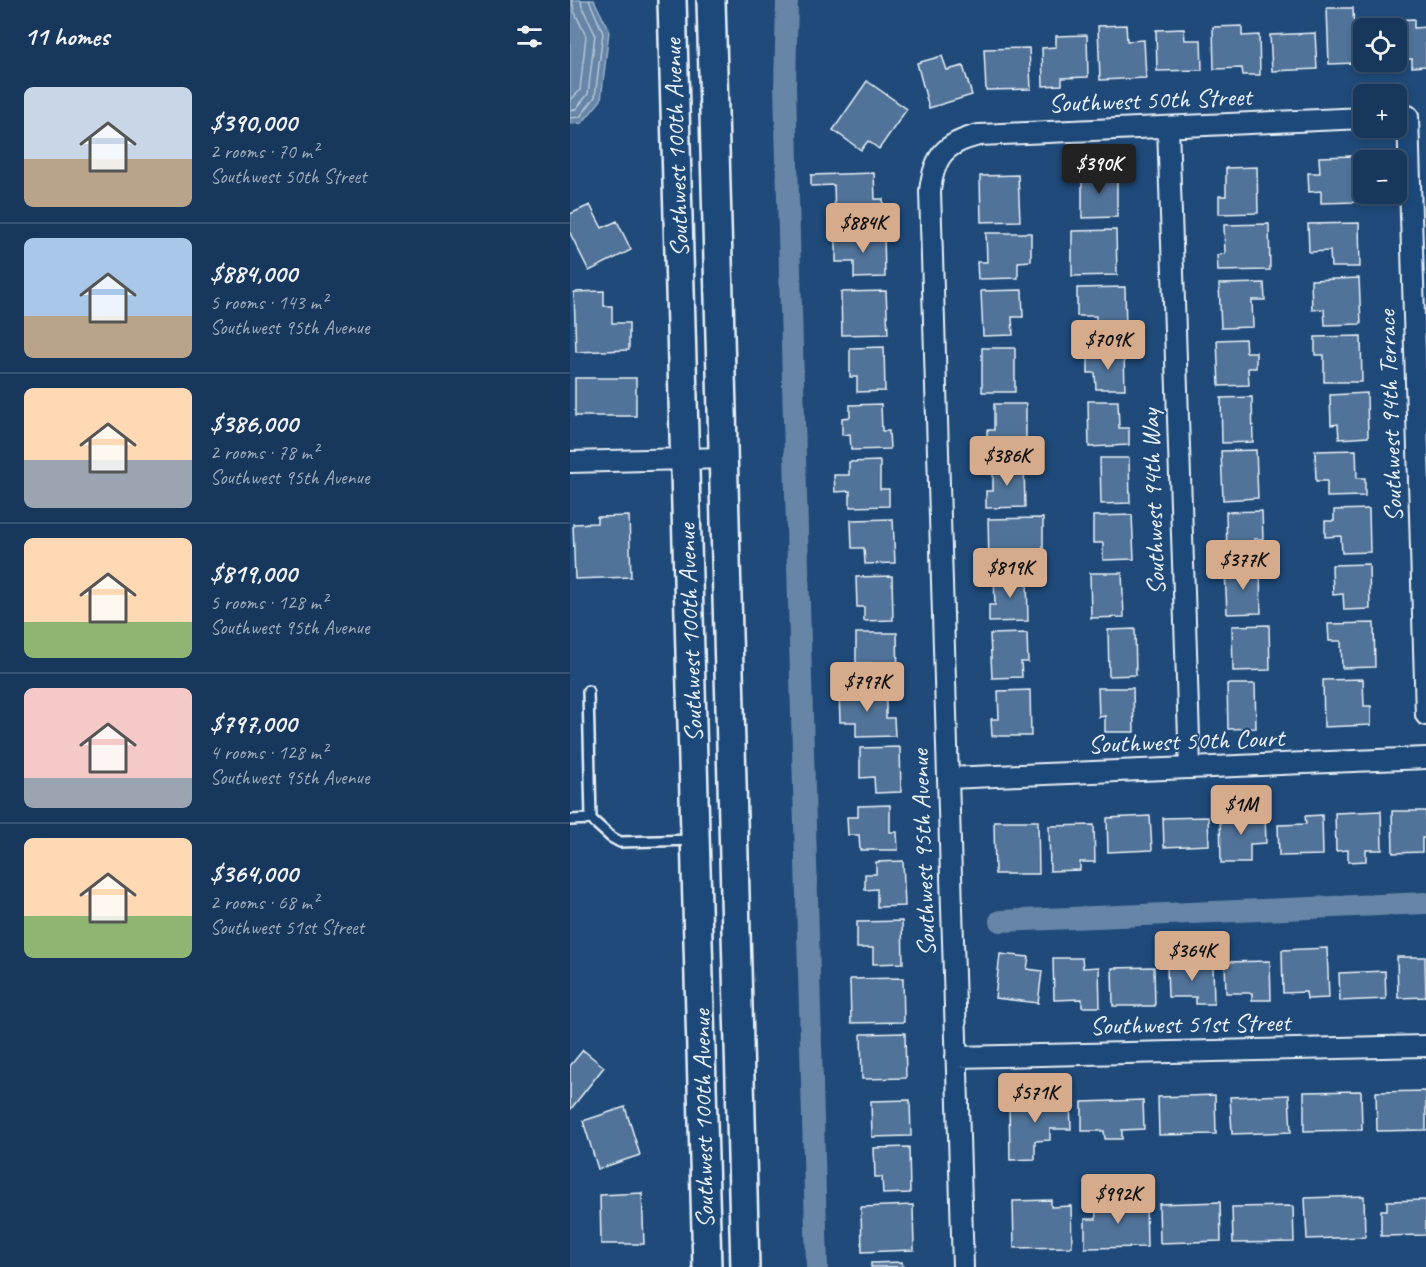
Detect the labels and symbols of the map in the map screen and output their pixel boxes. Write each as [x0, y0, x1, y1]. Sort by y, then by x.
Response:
street label: Southwest 100th Avenue [656, 36, 696, 258]
street label: Southwest 50th Street [1048, 80, 1255, 120]
pin: $390K [1057, 144, 1141, 195]
pin: $884K [821, 203, 905, 254]
street label: Southwest 94th Terrace [1370, 308, 1410, 523]
pin: $709K [1066, 320, 1150, 371]
street label: Southwest 94th Way [1133, 406, 1173, 596]
pin: $386K [965, 436, 1049, 487]
street label: Southwest 100th Avenue [670, 521, 710, 743]
pin: $377K [1201, 540, 1285, 591]
pin: $819K [968, 548, 1052, 599]
pin: $797K [825, 662, 909, 713]
street label: Southwest 50th Court [1087, 721, 1287, 761]
street label: Southwest 95th Avenue [903, 747, 943, 957]
pin: $1M [1212, 785, 1270, 836]
pin: $364K [1150, 931, 1234, 982]
street label: Southwest 51st Street [1089, 1006, 1293, 1042]
street label: Southwest 100th Avenue [685, 1008, 721, 1229]
pin: $571K [993, 1073, 1077, 1124]
pin: $992K [1076, 1174, 1160, 1225]

